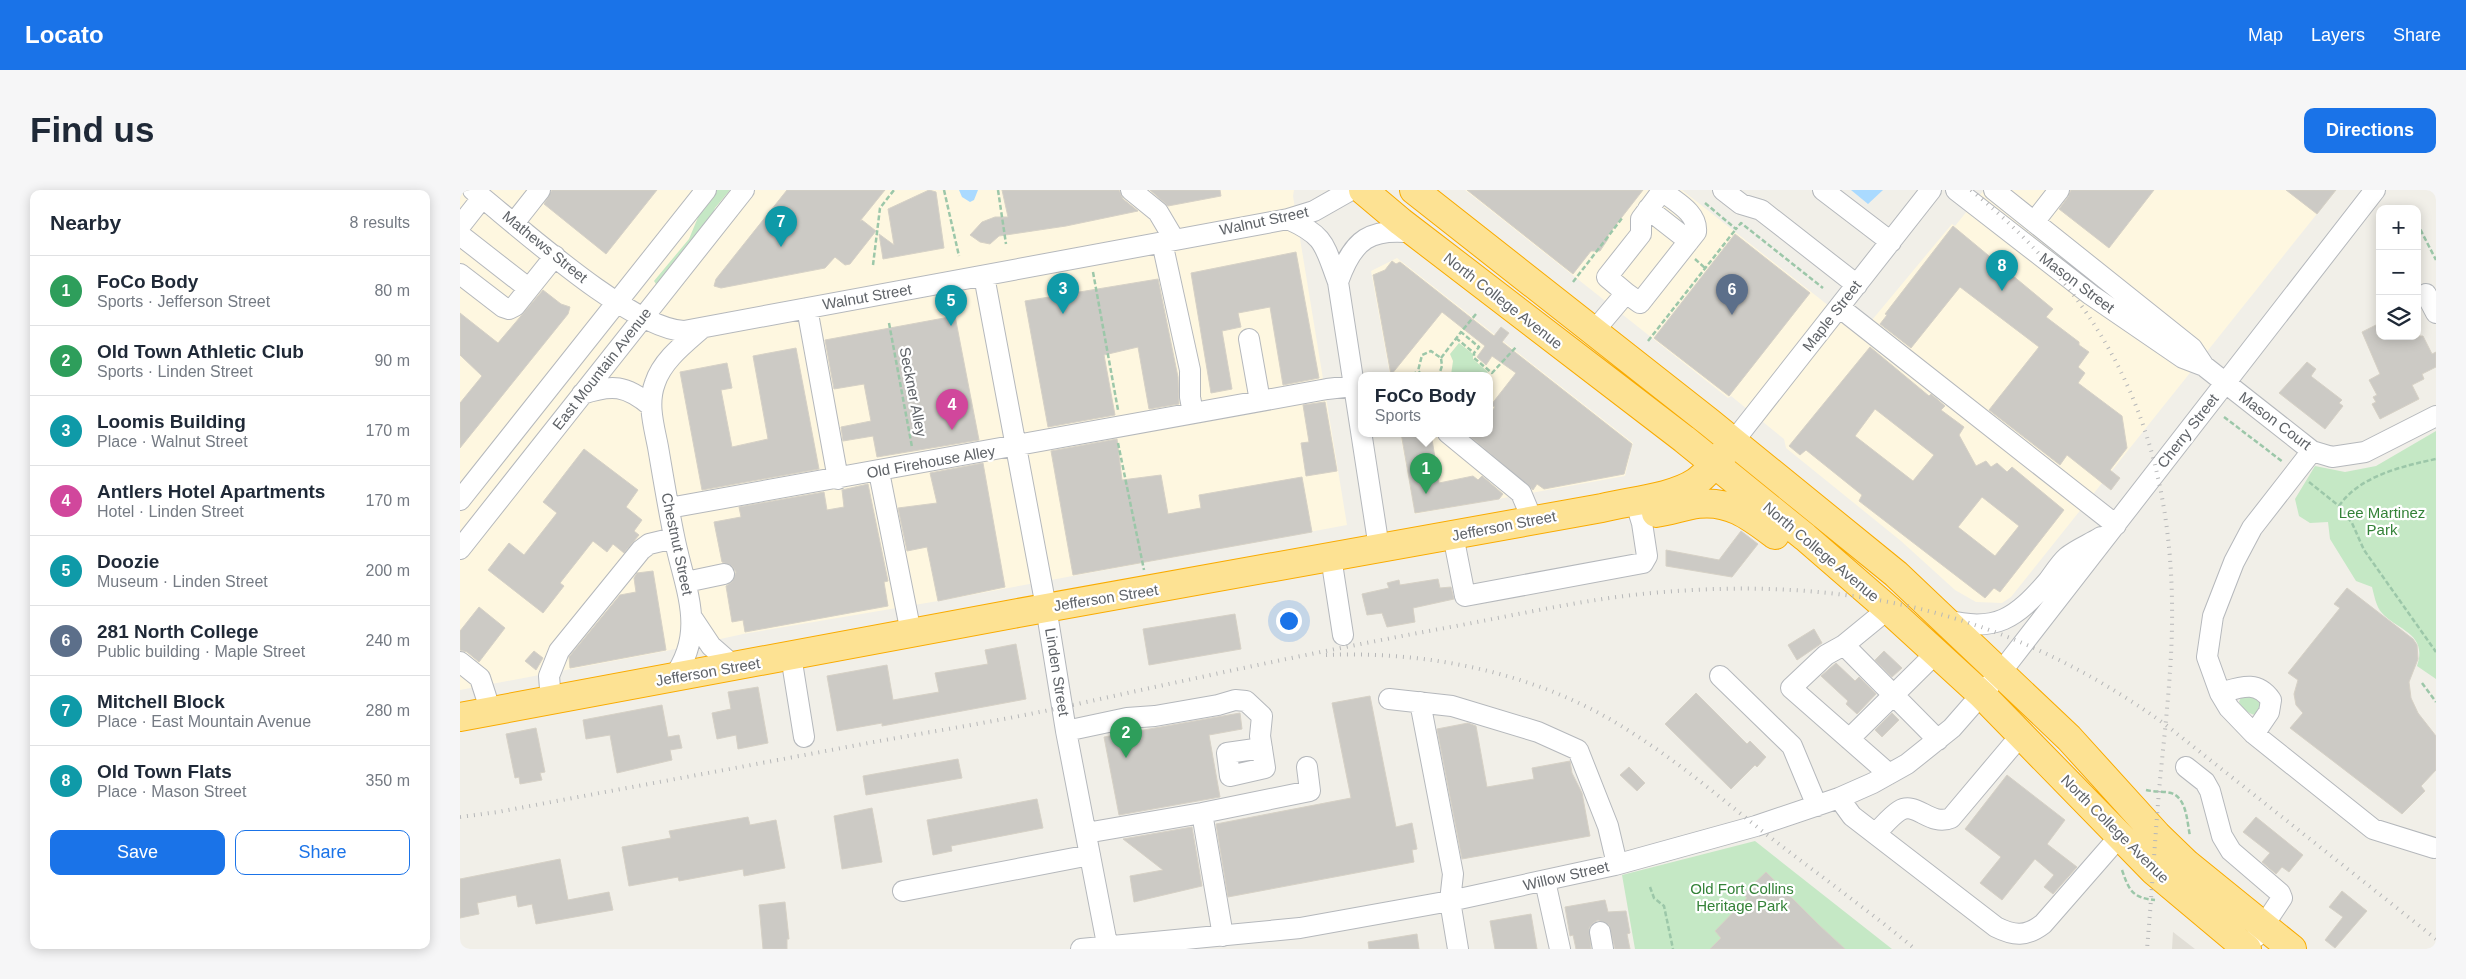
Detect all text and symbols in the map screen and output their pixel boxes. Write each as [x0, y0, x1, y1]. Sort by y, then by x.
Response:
text: Locato [25, 21, 104, 48]
text: Map [2248, 25, 2283, 45]
text: Layers [2311, 25, 2365, 45]
text: Share [2393, 25, 2441, 45]
button: Directions [2304, 108, 2436, 153]
text: Find us [30, 110, 154, 149]
street label: Walnut Street [1218, 203, 1311, 238]
map controls [2376, 205, 2421, 340]
button: + [2376, 205, 2421, 250]
pin: 7 [765, 206, 797, 247]
street label: Mathews Street [499, 207, 592, 287]
text: Nearby [50, 211, 121, 234]
text: 8 results [350, 214, 410, 231]
street label: North College Avenue [1441, 249, 1566, 352]
street label: Mason Street [2037, 249, 2119, 317]
pin: 8 [1986, 250, 2018, 291]
button: − [2376, 250, 2421, 295]
text: FoCo Body [97, 271, 198, 292]
pin: 3 [1047, 273, 1079, 314]
pin: 6 [1716, 274, 1748, 315]
street label: Maple Street [1799, 276, 1865, 354]
street label: Walnut Street [821, 280, 914, 313]
text: 1 [62, 282, 70, 299]
text: 80 m [374, 282, 410, 299]
pin: 5 [935, 285, 967, 326]
text: Sports · Jefferson Street [97, 293, 270, 310]
button: layers [2376, 295, 2421, 340]
street label: East Mountain Avenue [549, 304, 654, 433]
text: Old Town Athletic Club [97, 341, 304, 362]
street label: Seckner Alley [896, 346, 931, 439]
text: 2 [62, 352, 70, 369]
text: 90 m [374, 352, 410, 369]
text: Sports · Linden Street [97, 363, 253, 380]
popup [1358, 372, 1493, 437]
text: FoCo Body [1375, 385, 1476, 406]
street label: Mason Court [2236, 388, 2315, 454]
pin: 4 [936, 389, 968, 430]
street label: Cherry Street [2153, 390, 2222, 471]
text: Sports [1375, 407, 1421, 424]
text: Loomis Building [97, 411, 246, 432]
text: 3 [62, 422, 70, 439]
text: 170 m [366, 422, 410, 439]
text: Place · Walnut Street [97, 433, 248, 450]
street label: Old Firehouse Alley [865, 442, 997, 481]
pin: 1 [1410, 453, 1442, 494]
text: Antlers Hotel Apartments [97, 481, 325, 502]
street label: Chestnut Street [658, 491, 697, 597]
text: 4 [62, 492, 70, 509]
text: 170 m [366, 492, 410, 509]
street label: North College Avenue [1760, 498, 1883, 605]
text: Hotel · Linden Street [97, 503, 244, 520]
park label: Lee Martinez Park [2339, 504, 2425, 538]
street label: Jefferson Street [1450, 507, 1558, 544]
text: Doozie [97, 551, 159, 572]
text: 5 [62, 562, 70, 579]
text: 200 m [366, 562, 410, 579]
text: Museum · Linden Street [97, 573, 268, 590]
street label: Jefferson Street [1052, 581, 1160, 614]
your location [1276, 608, 1302, 634]
text: 281 North College [97, 621, 259, 642]
street label: Linden Street [1042, 627, 1073, 718]
text: 6 [62, 632, 70, 649]
text: 240 m [366, 632, 410, 649]
text: Public building · Maple Street [97, 643, 305, 660]
street label: Jefferson Street [654, 654, 762, 689]
text: Mitchell Block [97, 691, 225, 712]
text: 7 [62, 702, 70, 719]
text: 280 m [366, 702, 410, 719]
text: Place · East Mountain Avenue [97, 713, 311, 730]
pin: 2 [1110, 717, 1142, 758]
text: Old Town Flats [97, 761, 232, 782]
street label: North College Avenue [2058, 771, 2173, 886]
text: 8 [62, 772, 70, 789]
text: 350 m [366, 772, 410, 789]
text: Place · Mason Street [97, 783, 246, 800]
button: Save [50, 830, 225, 875]
button: Share [235, 830, 410, 875]
street label: Willow Street [1521, 857, 1611, 894]
park label: Old Fort Collins Heritage Park [1690, 880, 1794, 914]

